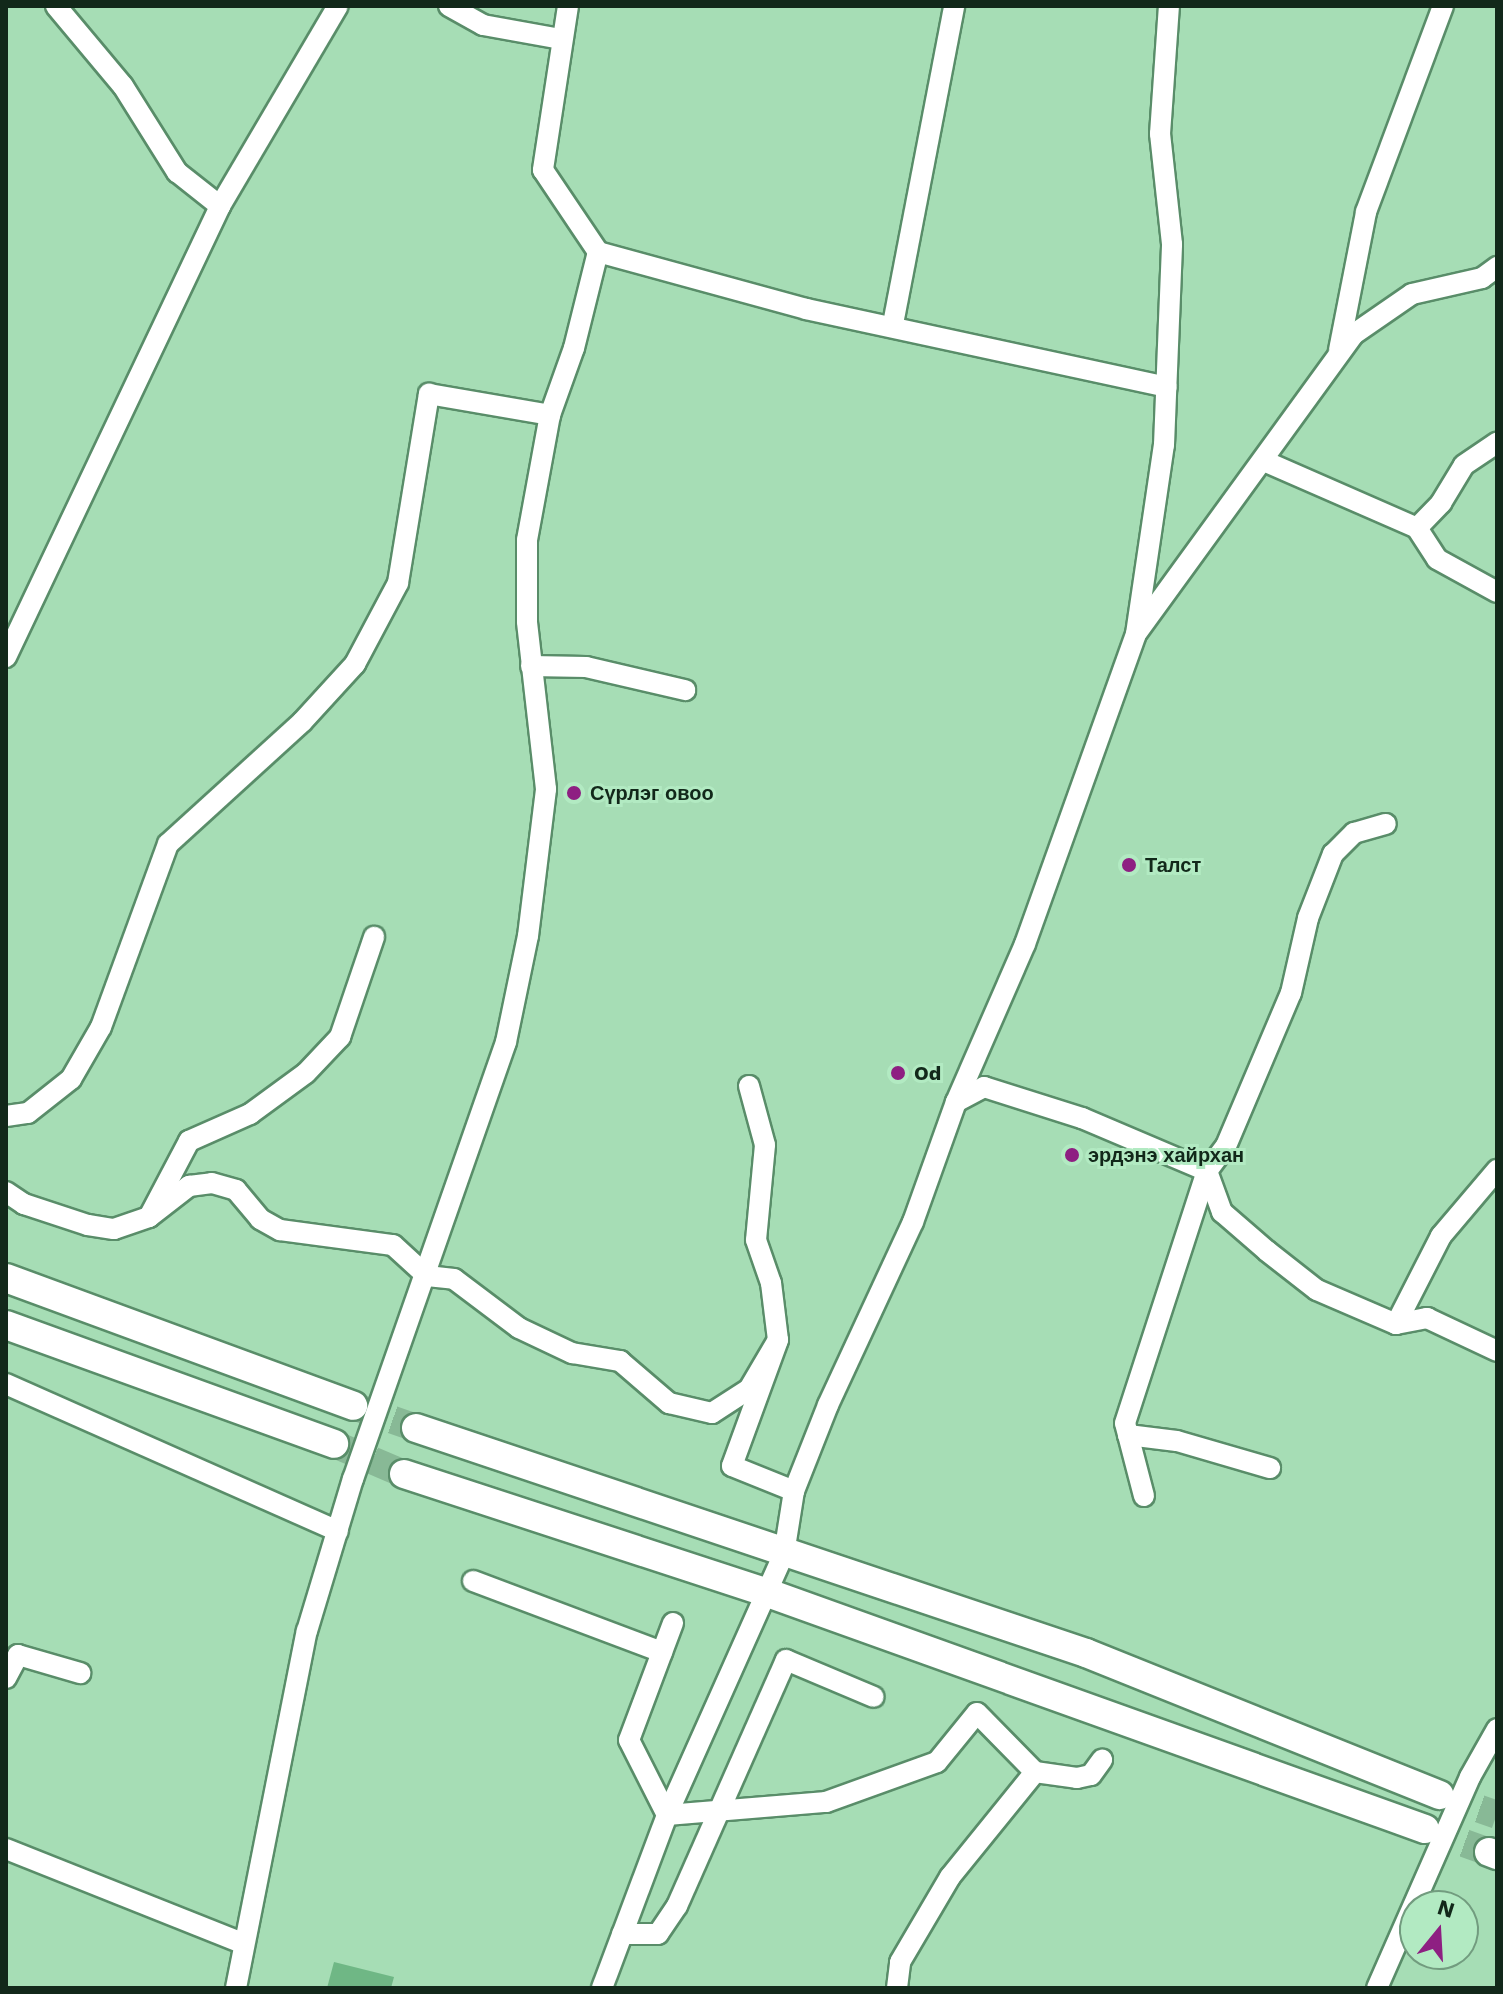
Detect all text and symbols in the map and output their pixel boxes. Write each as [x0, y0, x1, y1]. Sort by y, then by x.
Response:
place label: Сүрлэг овоо [590, 781, 714, 805]
marker: Сүрлэг овоо [565, 784, 583, 802]
place label: Талст [1145, 853, 1201, 877]
marker: Талст [1120, 856, 1138, 874]
place label: Od [914, 1061, 941, 1085]
marker: Od [889, 1064, 907, 1082]
place label: эрдэнэ хайрхан [1088, 1143, 1244, 1167]
marker: эрдэнэ хайрхан [1063, 1146, 1081, 1164]
north arrow [1399, 1890, 1479, 1970]
text: N [1434, 1894, 1458, 1923]

